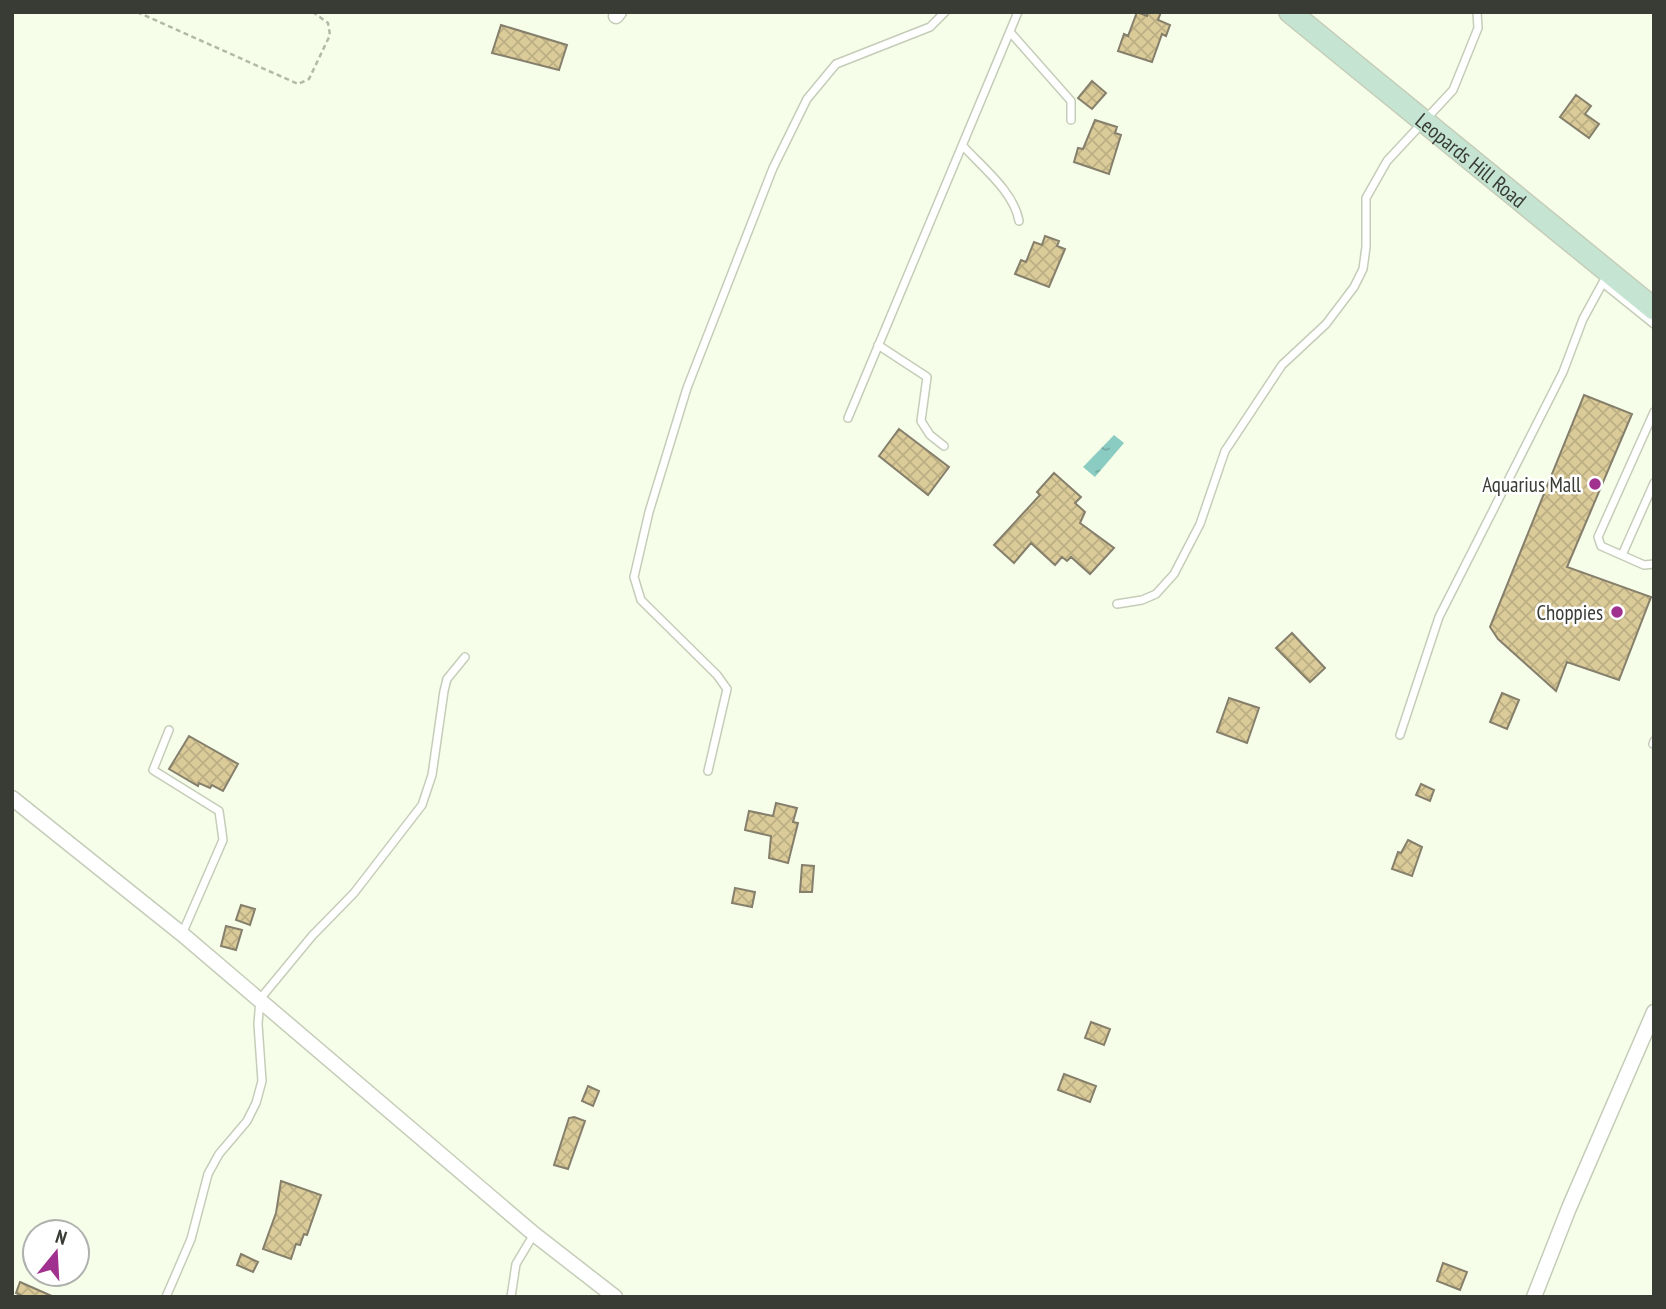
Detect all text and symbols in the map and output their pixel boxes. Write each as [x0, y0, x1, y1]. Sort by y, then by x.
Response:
street label: Leopards Hill Road [1410, 107, 1532, 213]
place label: Aquarius Mall [1482, 471, 1581, 498]
marker: Aquarius Mall [1587, 476, 1603, 492]
place label: Choppies [1536, 599, 1603, 626]
marker: Choppies [1609, 604, 1625, 620]
north arrow [21, 1218, 91, 1288]
text: N [53, 1224, 70, 1250]

